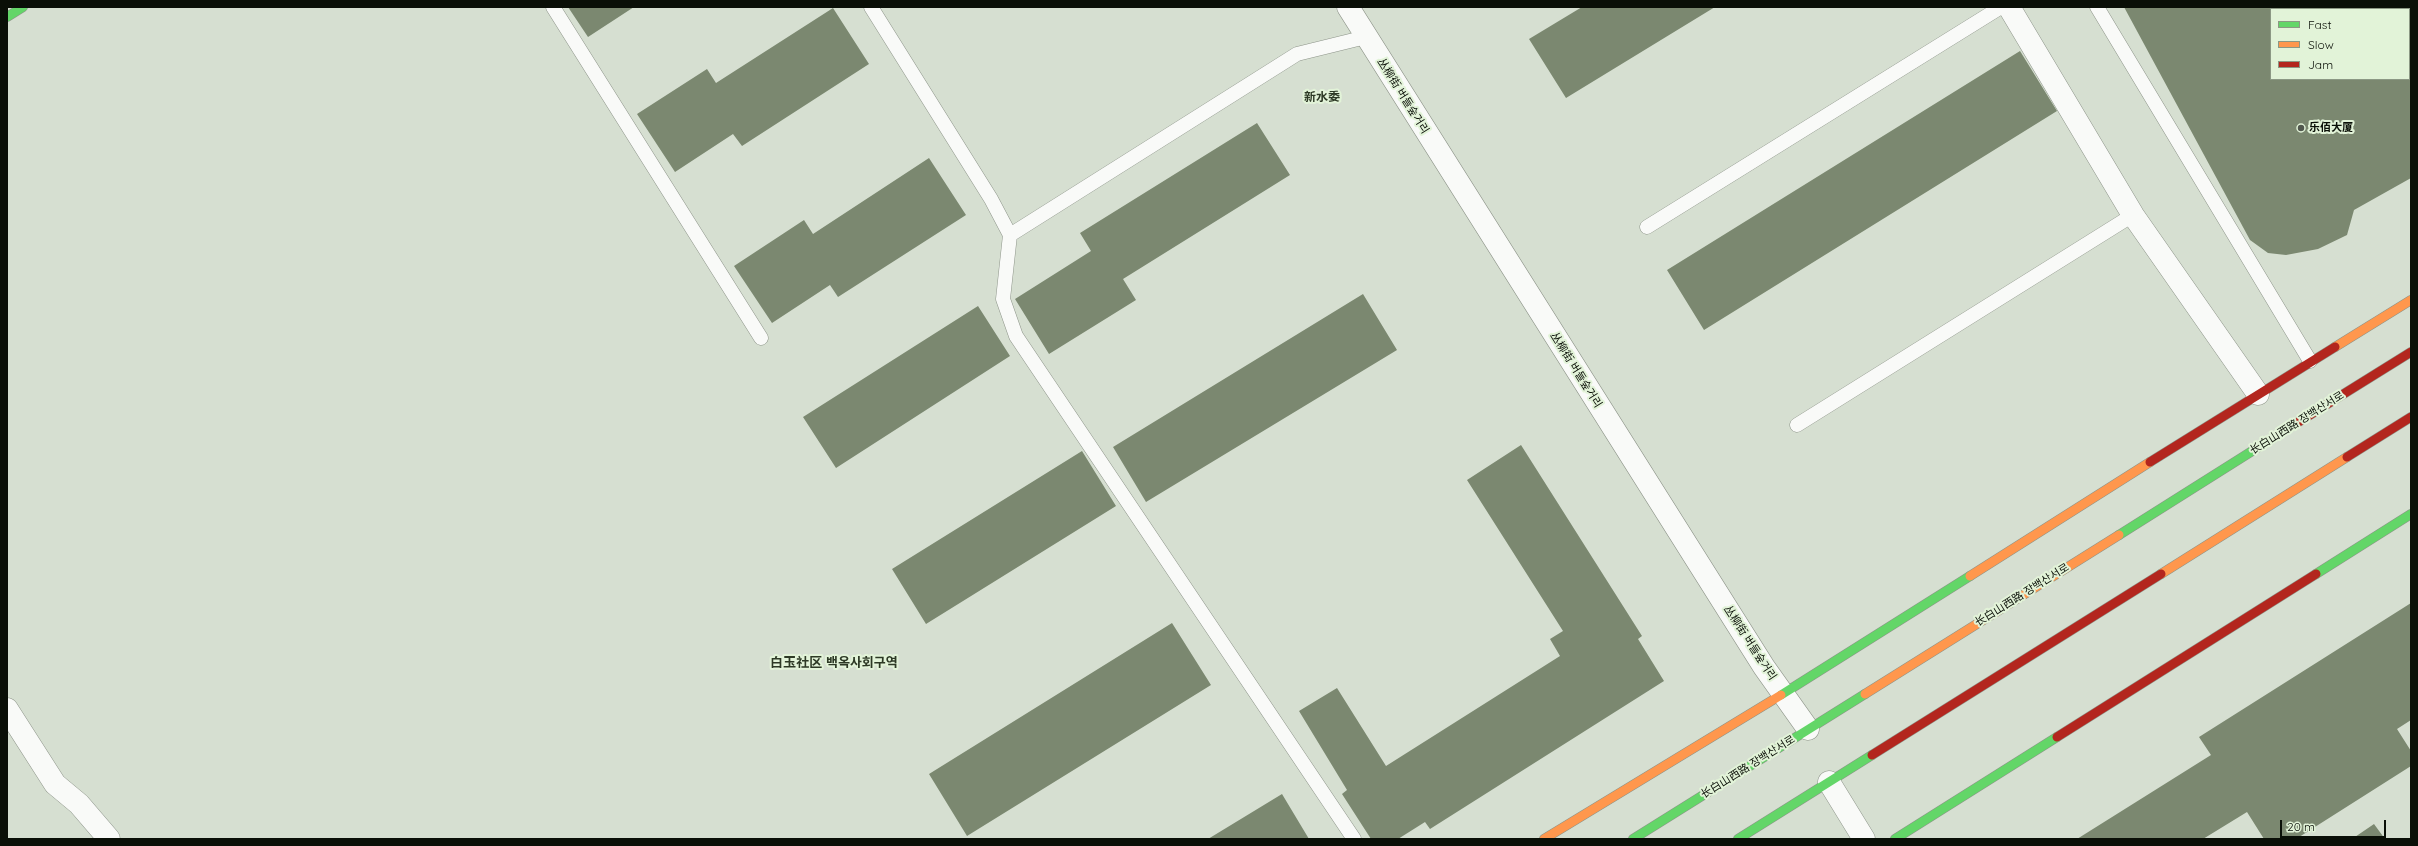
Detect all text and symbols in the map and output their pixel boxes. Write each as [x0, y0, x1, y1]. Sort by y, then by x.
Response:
legend [2270, 8, 2410, 80]
text: Fast [2308, 17, 2332, 32]
text: Slow [2308, 37, 2334, 52]
street label: 丛柳街 버들숲거리 [1374, 56, 1432, 136]
text: Jam [2308, 57, 2333, 72]
district label: 新水委 [1304, 90, 1340, 104]
place label: 乐佰大厦 [2309, 121, 2353, 135]
marker: 乐佰大厦 [2296, 123, 2306, 133]
street label: 丛柳街 버들숲거리 [1547, 330, 1605, 410]
street label: 长白山西路 장백산서로 [2247, 389, 2347, 457]
street label: 长白山西路 장백산서로 [1972, 561, 2072, 629]
street label: 丛柳街 버들숲거리 [1721, 603, 1779, 683]
district label: 白玉社区 백옥사회구역 [770, 655, 898, 671]
street label: 长白山西路 장백산서로 [1698, 733, 1798, 801]
scale bar [2282, 812, 2388, 838]
text: 20 m [2287, 819, 2315, 834]

